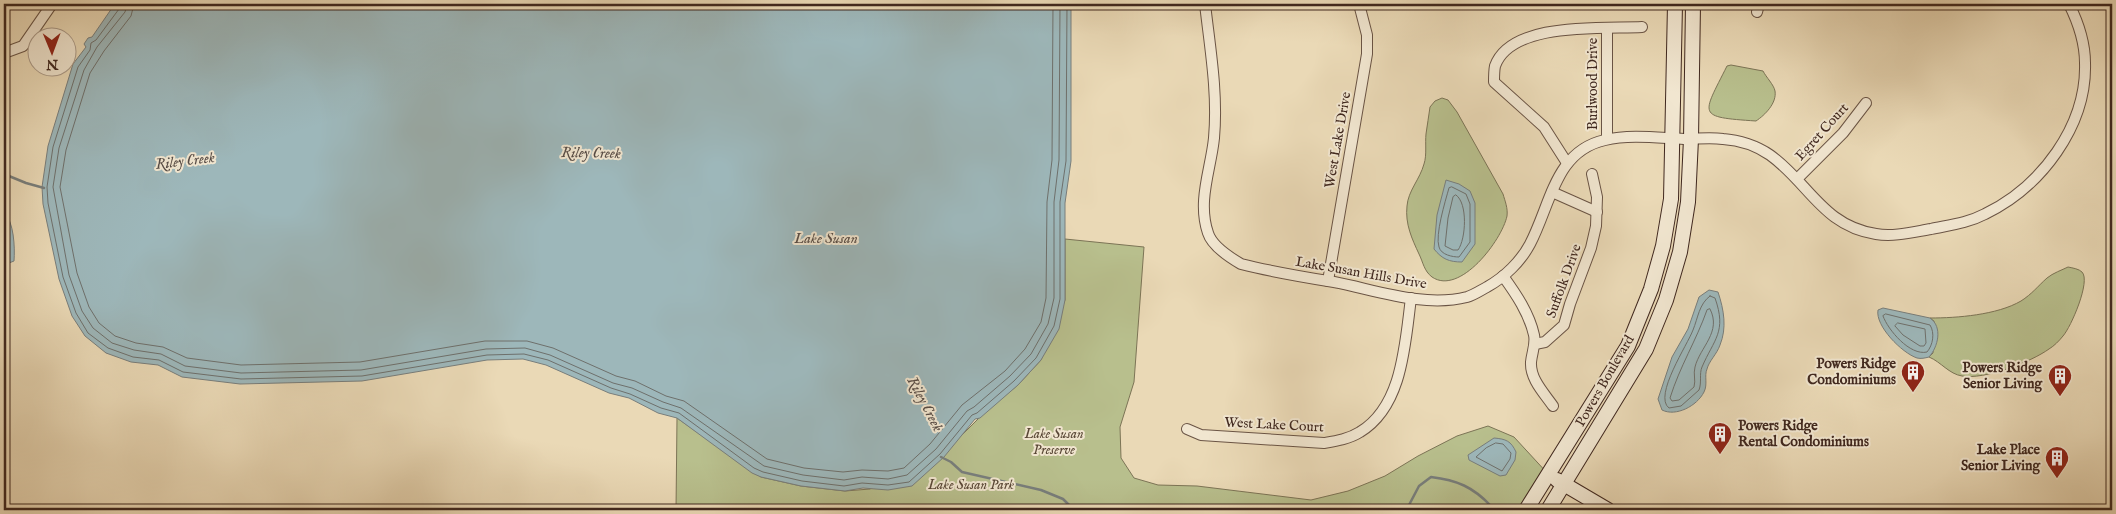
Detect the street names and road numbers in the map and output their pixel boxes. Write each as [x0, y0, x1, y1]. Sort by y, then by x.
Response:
street label: Burlwood Drive [1584, 37, 1602, 130]
street label: West Lake Drive [1321, 90, 1355, 189]
street label: Egret Court [1791, 99, 1853, 165]
street label: Suffolk Drive [1542, 241, 1586, 320]
street label: Lake Susan Hills Drive [1294, 253, 1429, 293]
street label: Powers Boulevard [1571, 331, 1639, 430]
street label: West Lake Court [1224, 413, 1324, 437]

